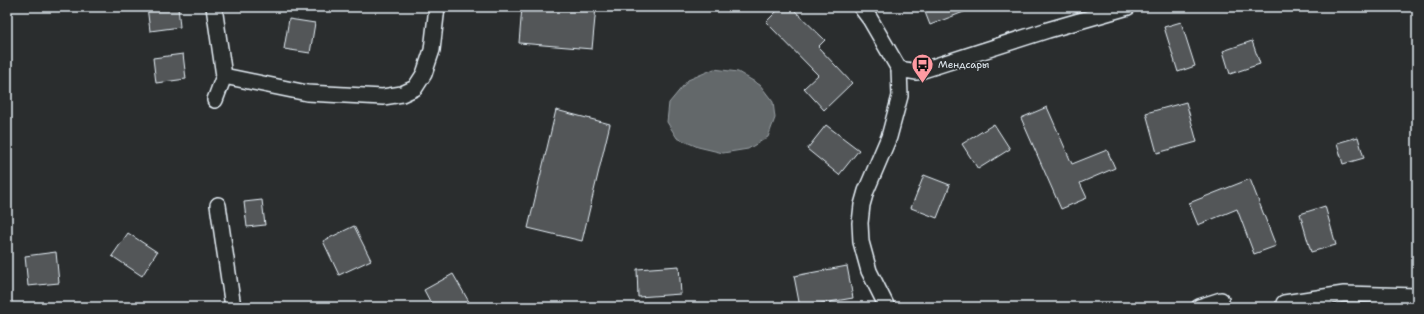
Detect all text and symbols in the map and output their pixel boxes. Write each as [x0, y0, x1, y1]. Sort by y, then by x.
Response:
bus stop icon: Мендсары [909, 51, 935, 84]
place label: Мендсары [938, 58, 989, 71]

